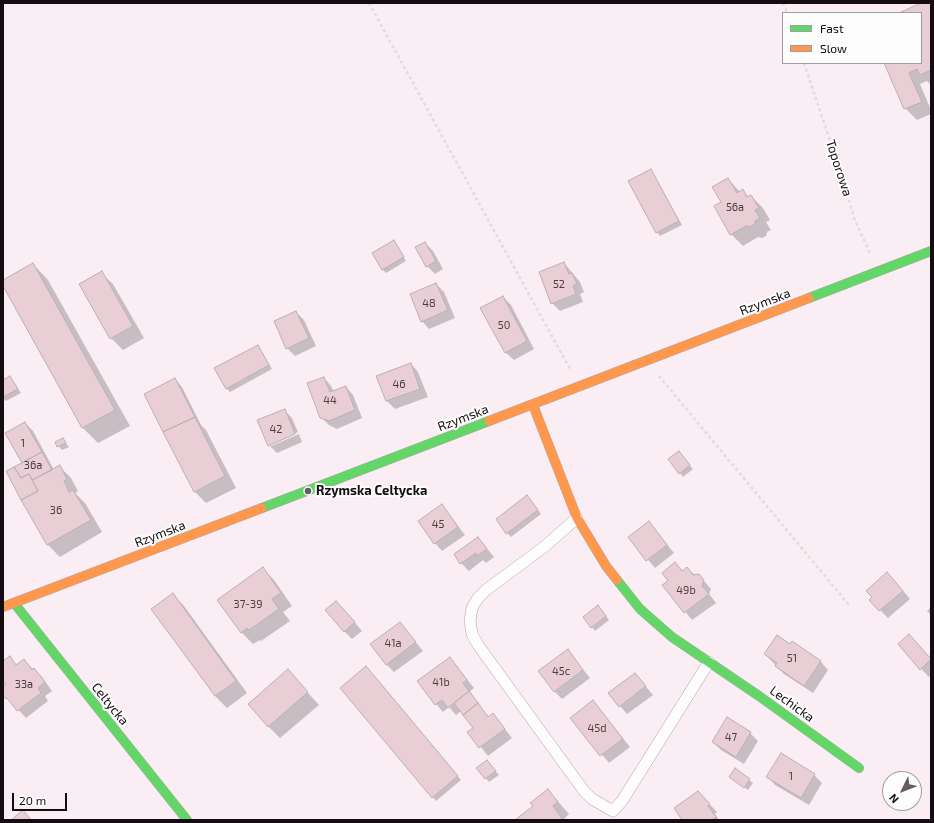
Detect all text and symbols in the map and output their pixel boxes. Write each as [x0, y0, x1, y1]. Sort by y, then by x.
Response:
legend [782, 12, 922, 64]
text: Fast [820, 21, 843, 35]
text: Slow [820, 41, 847, 55]
street label: Toporowa [823, 138, 855, 198]
house number: 56a [726, 200, 744, 214]
house number: 52 [553, 277, 565, 291]
street label: Rzymska [737, 285, 793, 319]
house number: 48 [422, 296, 436, 310]
house number: 50 [498, 318, 510, 332]
house number: 46 [392, 377, 406, 391]
house number: 44 [323, 393, 337, 407]
street label: Rzymska [435, 401, 491, 435]
house number: 42 [270, 422, 282, 436]
house number: 1 [21, 436, 25, 450]
house number: 36a [24, 458, 42, 472]
place label: Rzymska Celtycka [316, 483, 427, 499]
marker: Rzymska Celtycka [303, 486, 313, 496]
house number: 36 [50, 503, 62, 517]
street label: Rzymska [132, 517, 188, 551]
house number: 45 [432, 517, 444, 531]
house number: 49b [676, 583, 696, 597]
house number: 37-39 [234, 597, 262, 611]
house number: 41a [384, 636, 402, 650]
house number: 51 [787, 651, 797, 665]
house number: 45c [552, 664, 570, 678]
house number: 41b [432, 675, 450, 689]
house number: 33a [15, 677, 33, 691]
street label: Celtycka [88, 680, 132, 728]
street label: Lechicka [767, 683, 817, 725]
house number: 45d [588, 721, 606, 735]
house number: 47 [725, 730, 737, 744]
house number: 1 [789, 769, 793, 783]
north arrow [882, 771, 922, 811]
scale bar [14, 785, 69, 811]
text: N [886, 792, 901, 806]
text: 20 m [19, 793, 46, 807]

